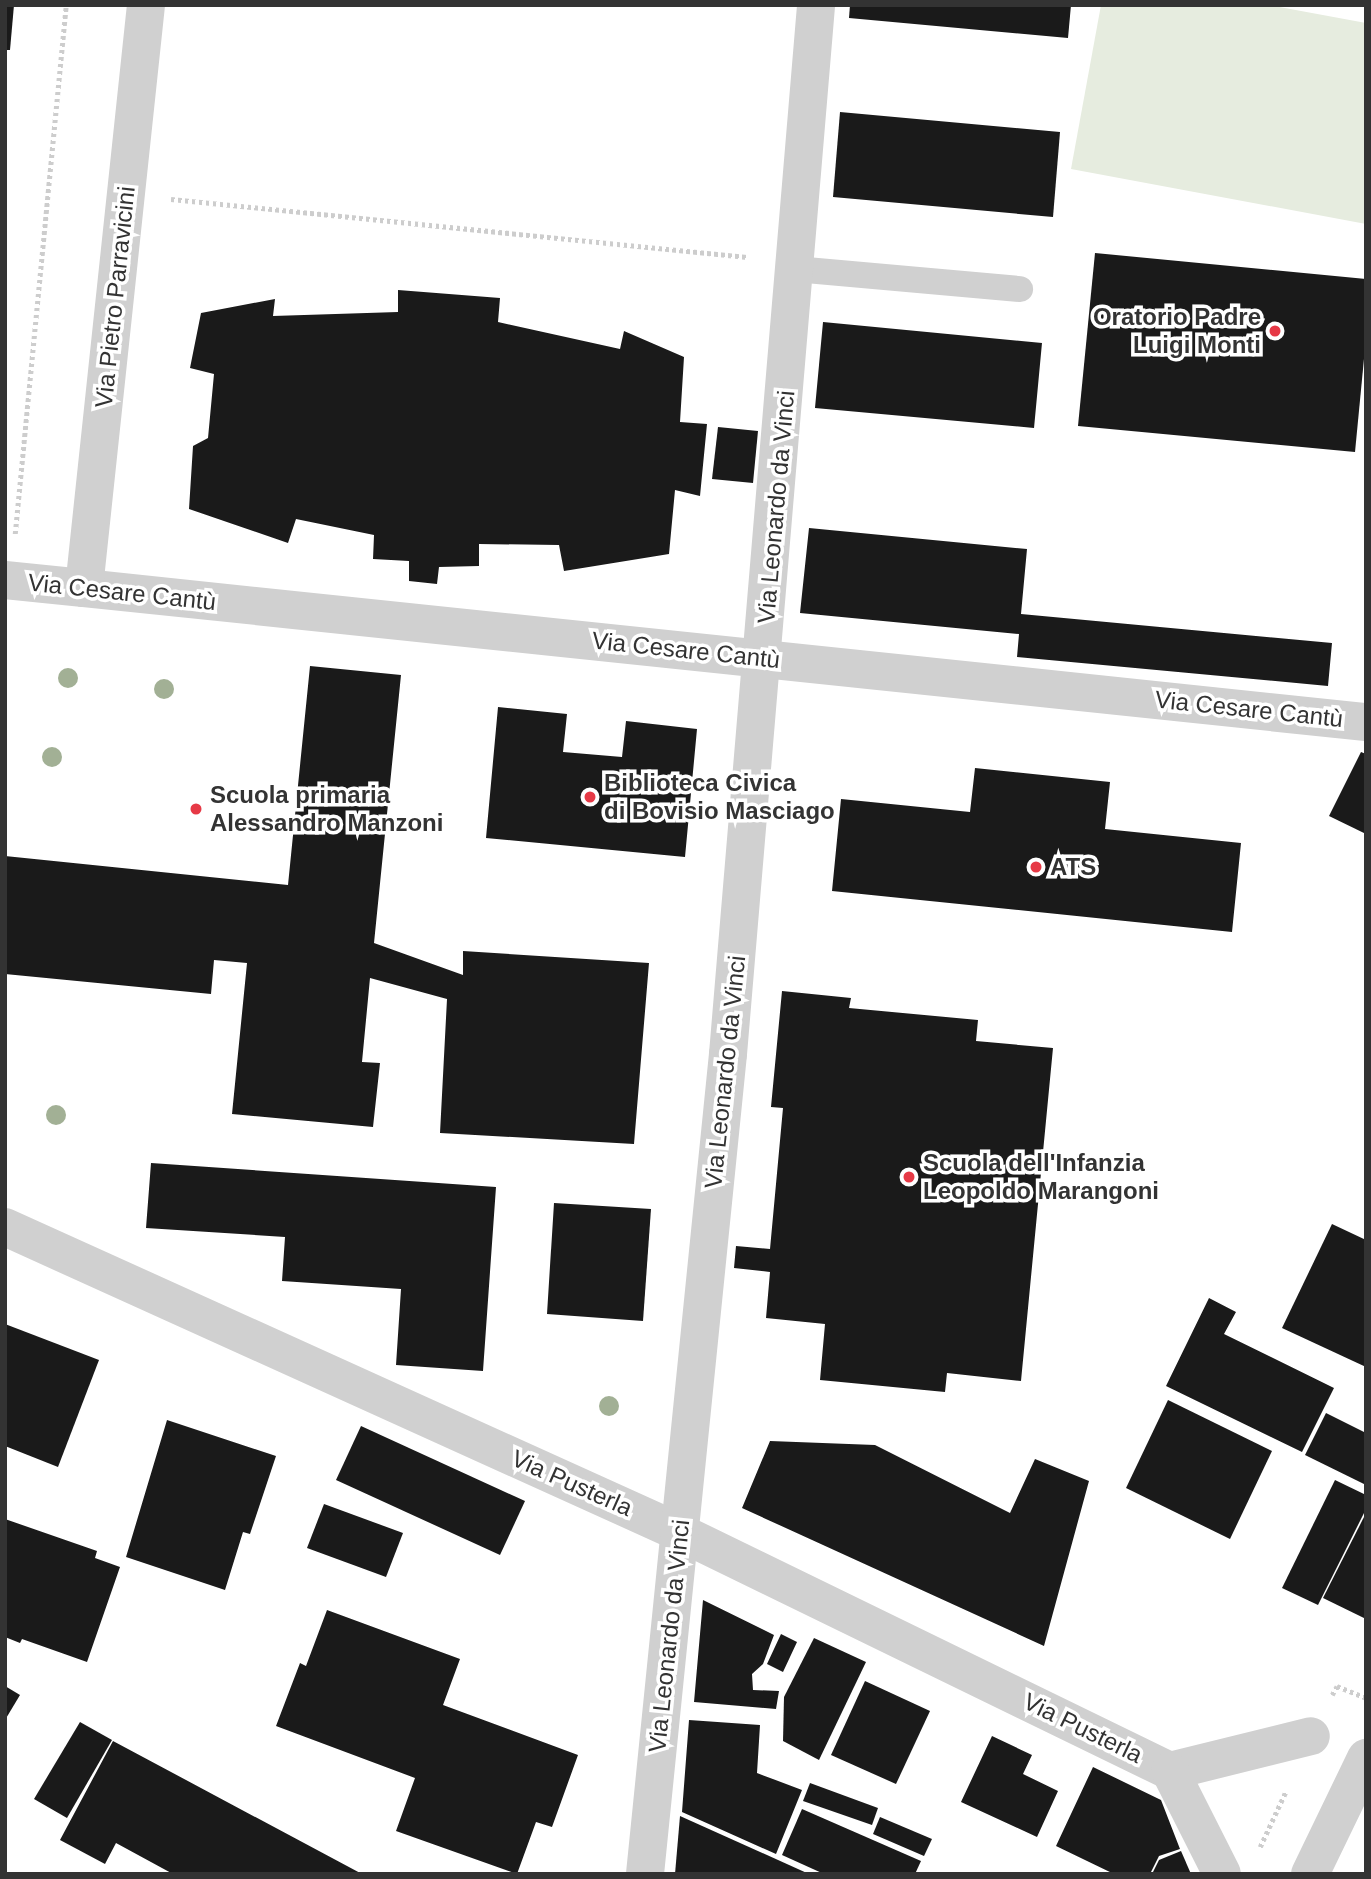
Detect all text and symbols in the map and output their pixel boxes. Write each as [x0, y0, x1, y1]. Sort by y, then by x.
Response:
street label: Via Pietro Parravicini [89, 185, 141, 409]
place label: Oratorio Padre Luigi Monti [1093, 303, 1261, 359]
marker: Oratorio Padre Luigi Monti [1267, 323, 1283, 339]
street label: Via Leonardo da Vinci [751, 389, 801, 625]
street label: Via Cesare Cantù [27, 568, 217, 616]
street label: Via Cesare Cantù [591, 626, 781, 674]
street label: Via Cesare Cantù [1154, 685, 1344, 733]
place label: Biblioteca Civica di Bovisio Masciago [604, 769, 835, 825]
place label: Scuola primaria Alessandro Manzoni [210, 781, 443, 837]
marker: Biblioteca Civica di Bovisio Masciago [582, 789, 598, 805]
marker: Scuola primaria Alessandro Manzoni [188, 801, 204, 817]
place label: ATS [1050, 853, 1096, 881]
marker: ATS [1028, 859, 1044, 875]
street label: Via Leonardo da Vinci [698, 954, 752, 1190]
place label: Scuola dell'Infanzia Leopoldo Marangoni [923, 1149, 1159, 1205]
marker: Scuola dell'Infanzia Leopoldo Marangoni [901, 1169, 917, 1185]
street label: Via Pusterla [507, 1444, 637, 1522]
street label: Via Leonardo da Vinci [642, 1518, 696, 1754]
street label: Via Pusterla [1019, 1687, 1147, 1769]

